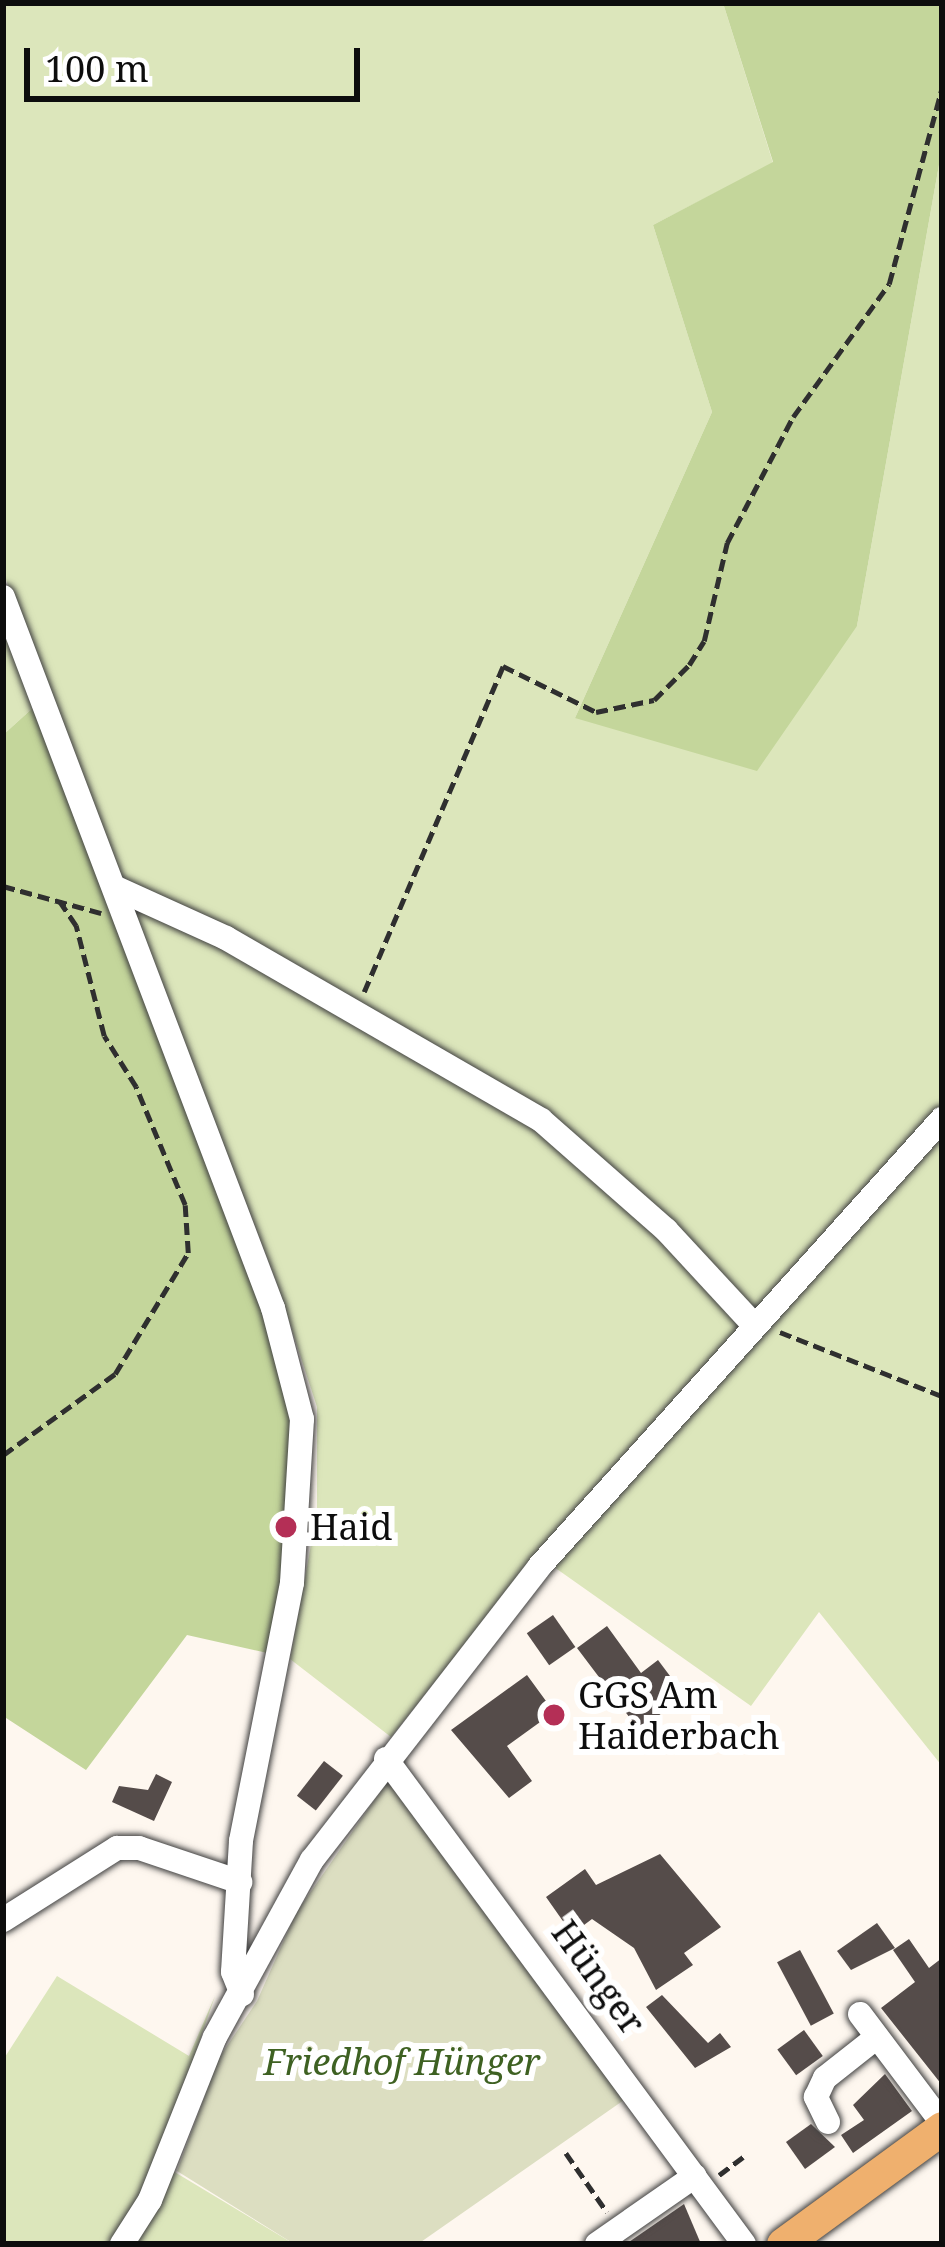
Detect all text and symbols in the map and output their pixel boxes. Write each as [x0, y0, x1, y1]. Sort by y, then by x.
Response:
scale bar [30, 24, 366, 98]
text: 100 m [45, 44, 149, 93]
place label: Haid [310, 1505, 392, 1549]
marker: Haid [273, 1514, 299, 1540]
place label: GGS Am Haiderbach [578, 1672, 780, 1757]
marker: GGS Am Haiderbach [541, 1702, 567, 1728]
street label: Hünger [543, 1912, 655, 2042]
park label: Friedhof Hünger [264, 2040, 540, 2084]

